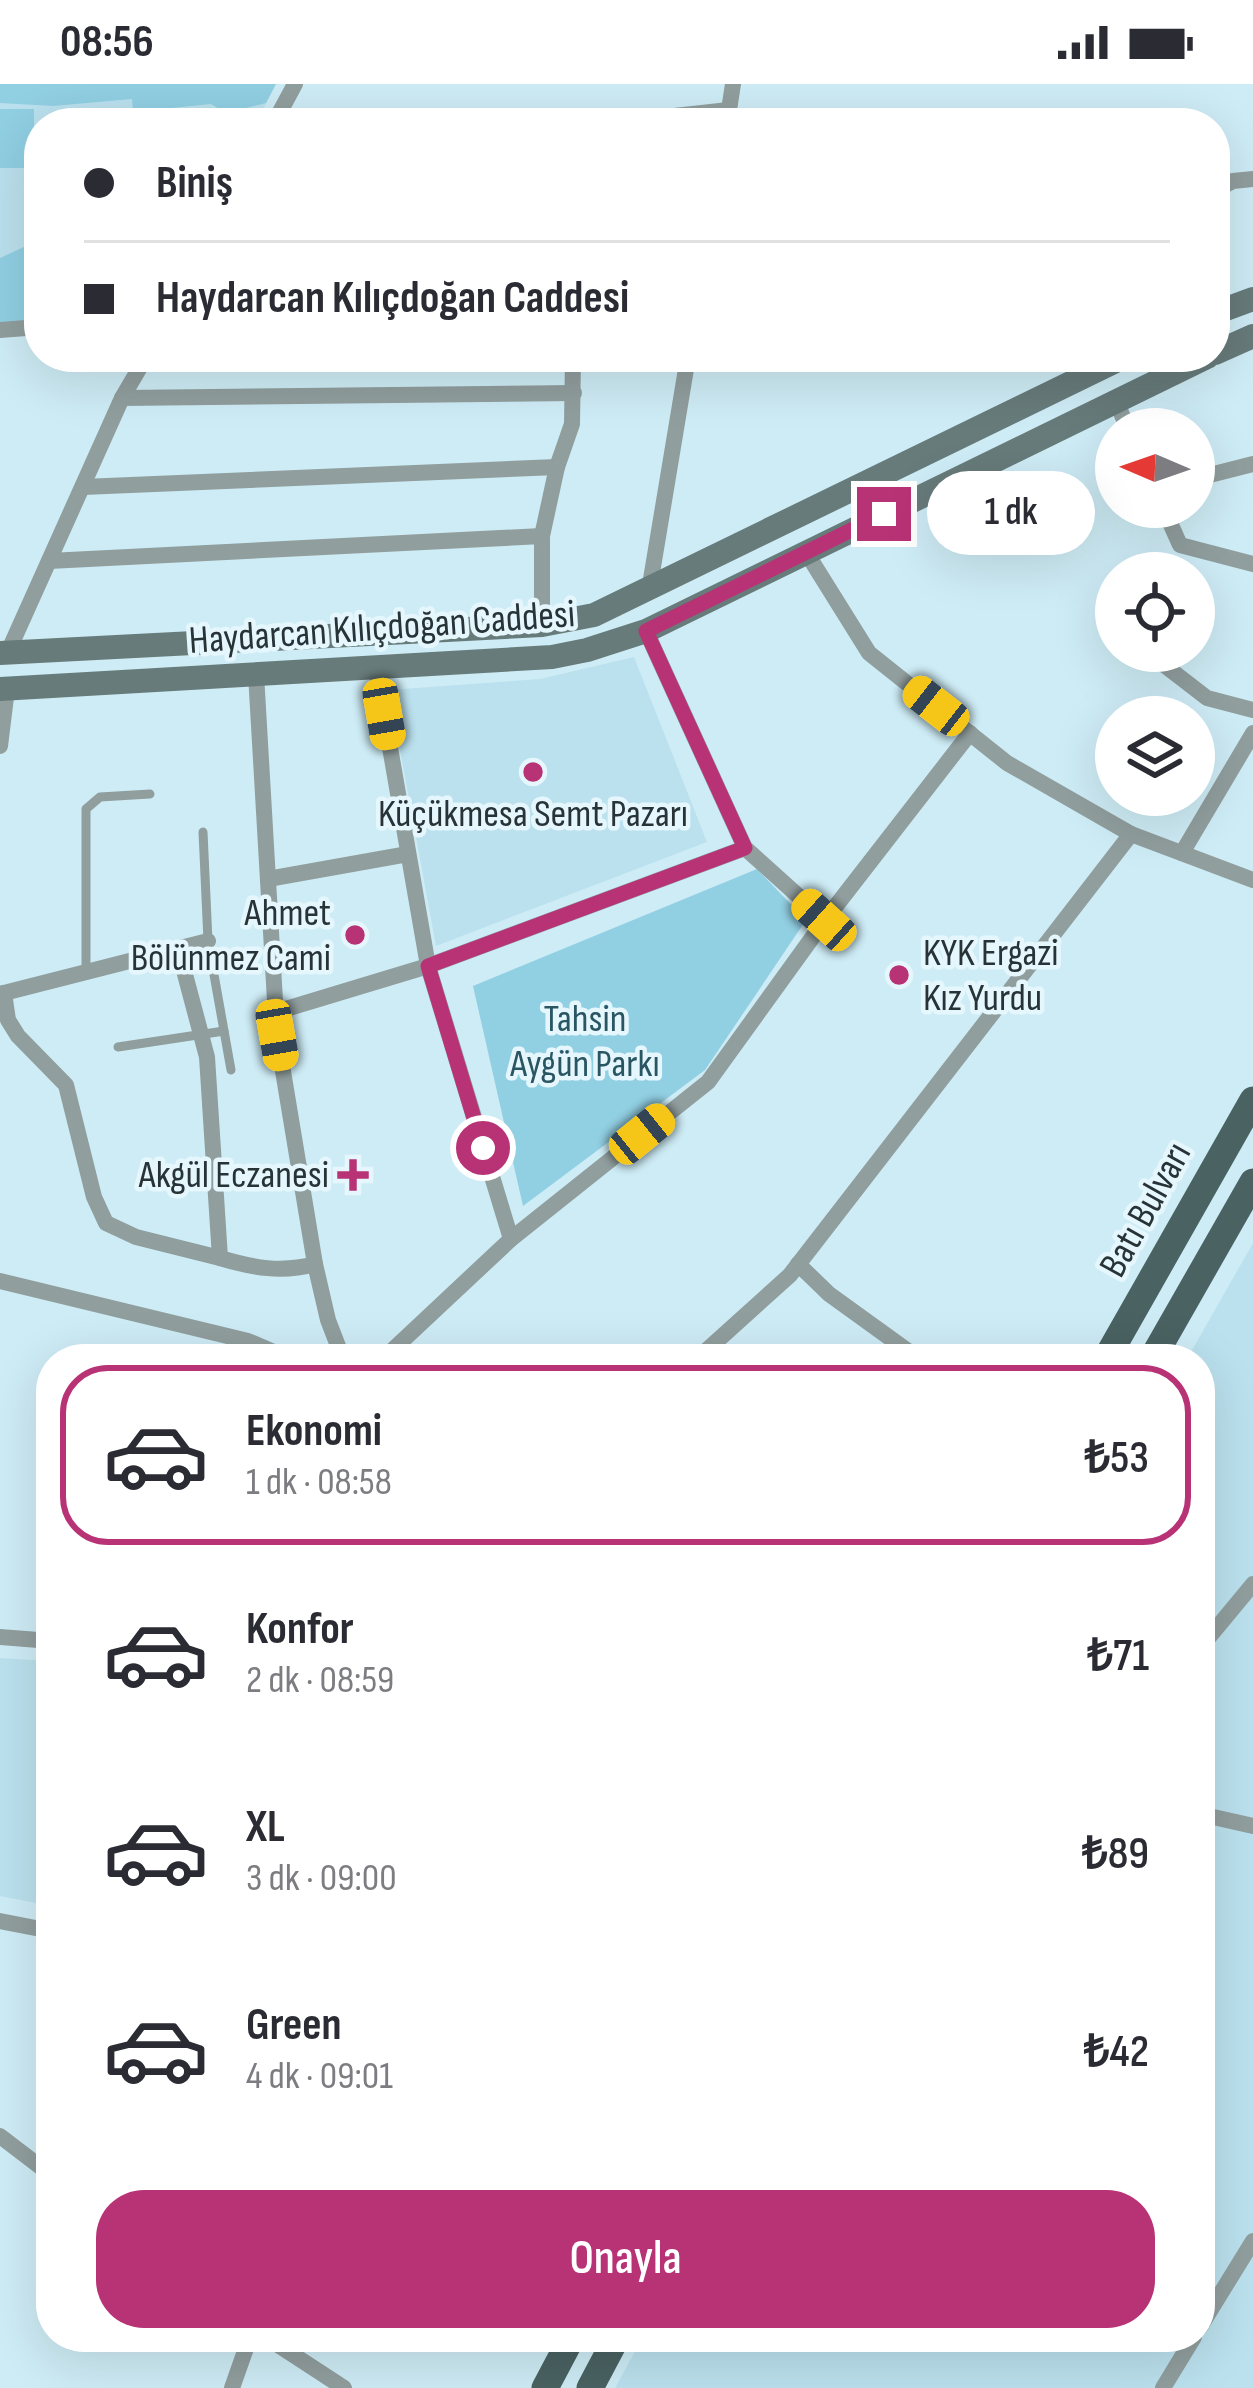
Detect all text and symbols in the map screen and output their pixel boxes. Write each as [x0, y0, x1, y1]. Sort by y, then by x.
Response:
text: 08:56 [60, 15, 154, 70]
text: Biniş [156, 156, 233, 211]
text: Haydarcan Kılıçdoğan Caddesi [156, 271, 629, 326]
north arrow [1095, 408, 1215, 528]
map controls [1095, 408, 1215, 816]
callout: 1 dk [926, 472, 1094, 556]
route end [857, 487, 911, 541]
text: 1 dk [984, 489, 1038, 536]
button: locate [1095, 552, 1215, 672]
street label: Haydarcan Kılıçdoğan Caddesi [187, 591, 577, 665]
car [897, 670, 975, 742]
car [360, 675, 408, 753]
button: layers [1095, 696, 1215, 816]
marker: Küçükmesa Semt Pazarı [520, 759, 546, 785]
place label: Küçükmesa Semt Pazarı [378, 791, 688, 838]
car [785, 883, 863, 957]
place label: Ahmet Bölünmez Cami [131, 890, 331, 982]
marker: Ahmet Bölünmez Cami [342, 922, 368, 948]
place label: KYK Ergazi Kız Yurdu [923, 930, 1059, 1022]
marker: KYK Ergazi Kız Yurdu [886, 962, 912, 988]
car [253, 996, 301, 1074]
park label: Tahsin Aygün Parkı [509, 996, 660, 1088]
car [603, 1097, 681, 1171]
route start [456, 1121, 510, 1175]
street label: Batı Bulvarı [1090, 1134, 1202, 1286]
place label: Akgül Eczanesi [138, 1152, 329, 1199]
marker: Akgül Eczanesi [340, 1162, 366, 1188]
icon: car [102, 1401, 210, 1509]
text: Ekonomi [246, 1404, 382, 1459]
text: ₺53 [1085, 1431, 1149, 1486]
text: 1 dk · 08:58 [246, 1459, 392, 1506]
icon: car [102, 1599, 210, 1707]
text: Konfor [246, 1602, 354, 1657]
text: ₺71 [1087, 1629, 1149, 1684]
text: 2 dk · 08:59 [246, 1657, 394, 1704]
icon: car [102, 1797, 210, 1905]
text: XL [246, 1800, 285, 1855]
text: ₺89 [1082, 1827, 1149, 1882]
text: 3 dk · 09:00 [246, 1855, 397, 1902]
icon: car [102, 1995, 210, 2103]
text: Green [246, 1998, 342, 2053]
text: ₺42 [1084, 2025, 1149, 2080]
text: 4 dk · 09:01 [246, 2053, 393, 2100]
button: Onayla [96, 2190, 1155, 2328]

